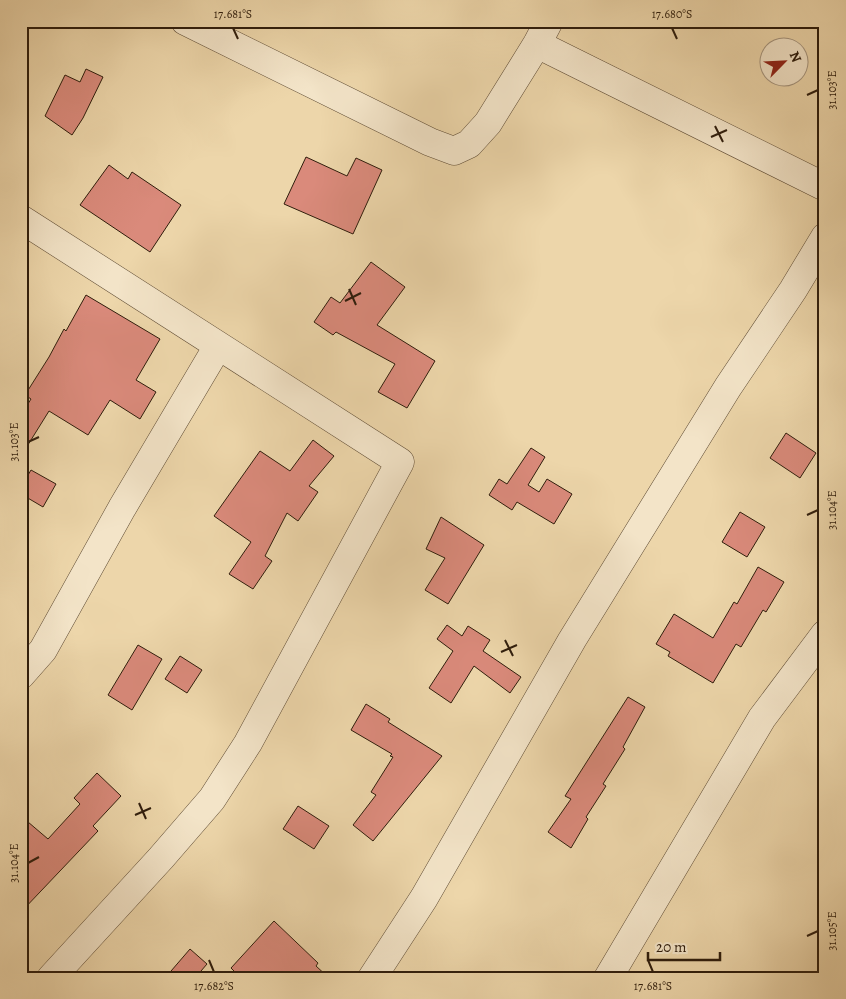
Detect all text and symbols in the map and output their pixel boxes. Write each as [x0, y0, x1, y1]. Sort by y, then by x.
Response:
text: 17.681°S [214, 6, 252, 22]
text: 17.680°S [652, 6, 692, 22]
north arrow [758, 38, 808, 88]
text: N [785, 48, 806, 65]
text: 31.103°E [824, 71, 840, 109]
text: 31.103°E [6, 423, 22, 461]
text: 31.104°E [824, 490, 840, 530]
text: 31.104°E [6, 843, 22, 883]
text: 31.105°E [824, 911, 840, 951]
scale bar [648, 929, 721, 961]
text: 20 m [656, 937, 687, 957]
text: 17.682°S [194, 978, 234, 994]
text: 17.681°S [634, 978, 672, 994]

